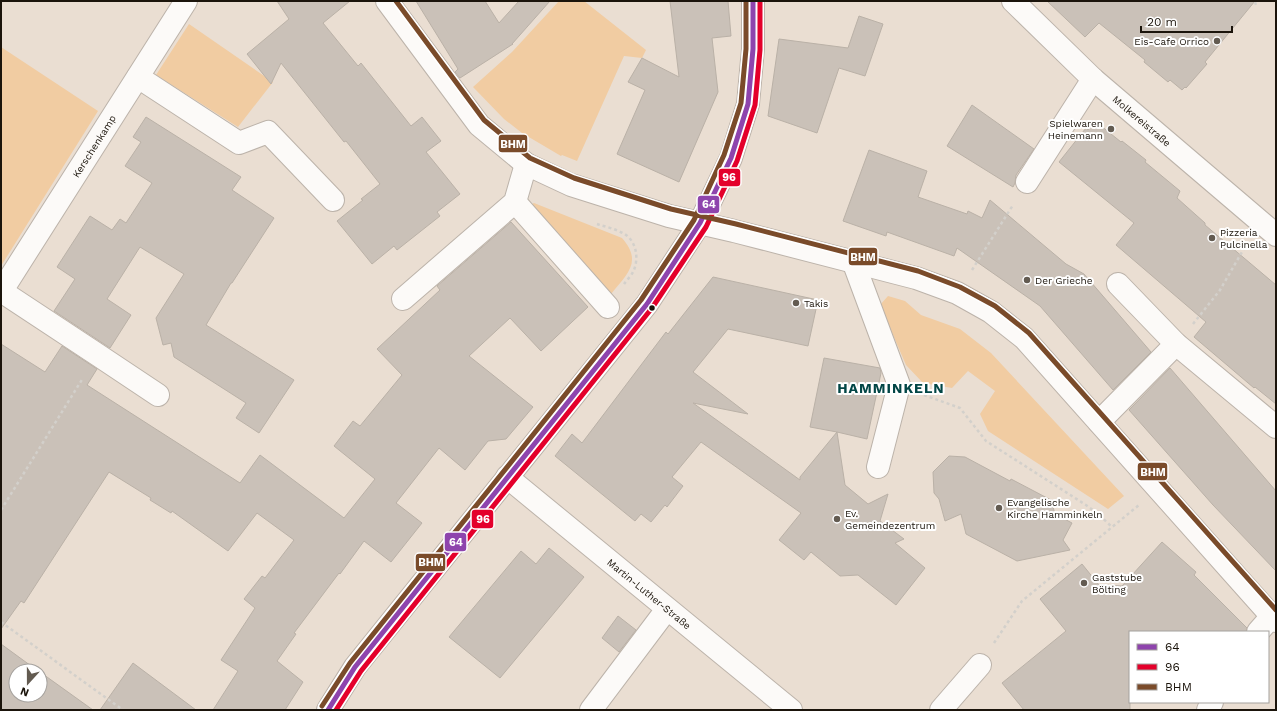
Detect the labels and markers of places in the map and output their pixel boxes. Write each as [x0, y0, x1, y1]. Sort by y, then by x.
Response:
place label: Eis-Cafe Orrico [1134, 36, 1209, 47]
marker: Eis-Cafe Orrico [1212, 36, 1222, 46]
place label: Spielwaren Heinemann [1048, 118, 1103, 141]
marker: Spielwaren Heinemann [1106, 124, 1116, 134]
place label: Pizzeria Pulcinella [1220, 227, 1268, 250]
marker: Pizzeria Pulcinella [1207, 233, 1217, 243]
marker: Der Grieche [1022, 275, 1032, 285]
place label: Der Grieche [1035, 275, 1093, 286]
marker: Takis [791, 298, 801, 308]
place label: Takis [804, 298, 828, 309]
unlabelled marker [647, 303, 657, 313]
place label: Evangelische Kirche Hamminkeln [1007, 497, 1102, 520]
marker: Evangelische Kirche Hamminkeln [994, 503, 1004, 513]
place label: Ev. Gemeindezentrum [845, 508, 935, 531]
marker: Ev. Gemeindezentrum [832, 514, 842, 524]
place label: Gaststube Bölting [1092, 572, 1142, 595]
marker: Gaststube Bölting [1079, 578, 1089, 588]

